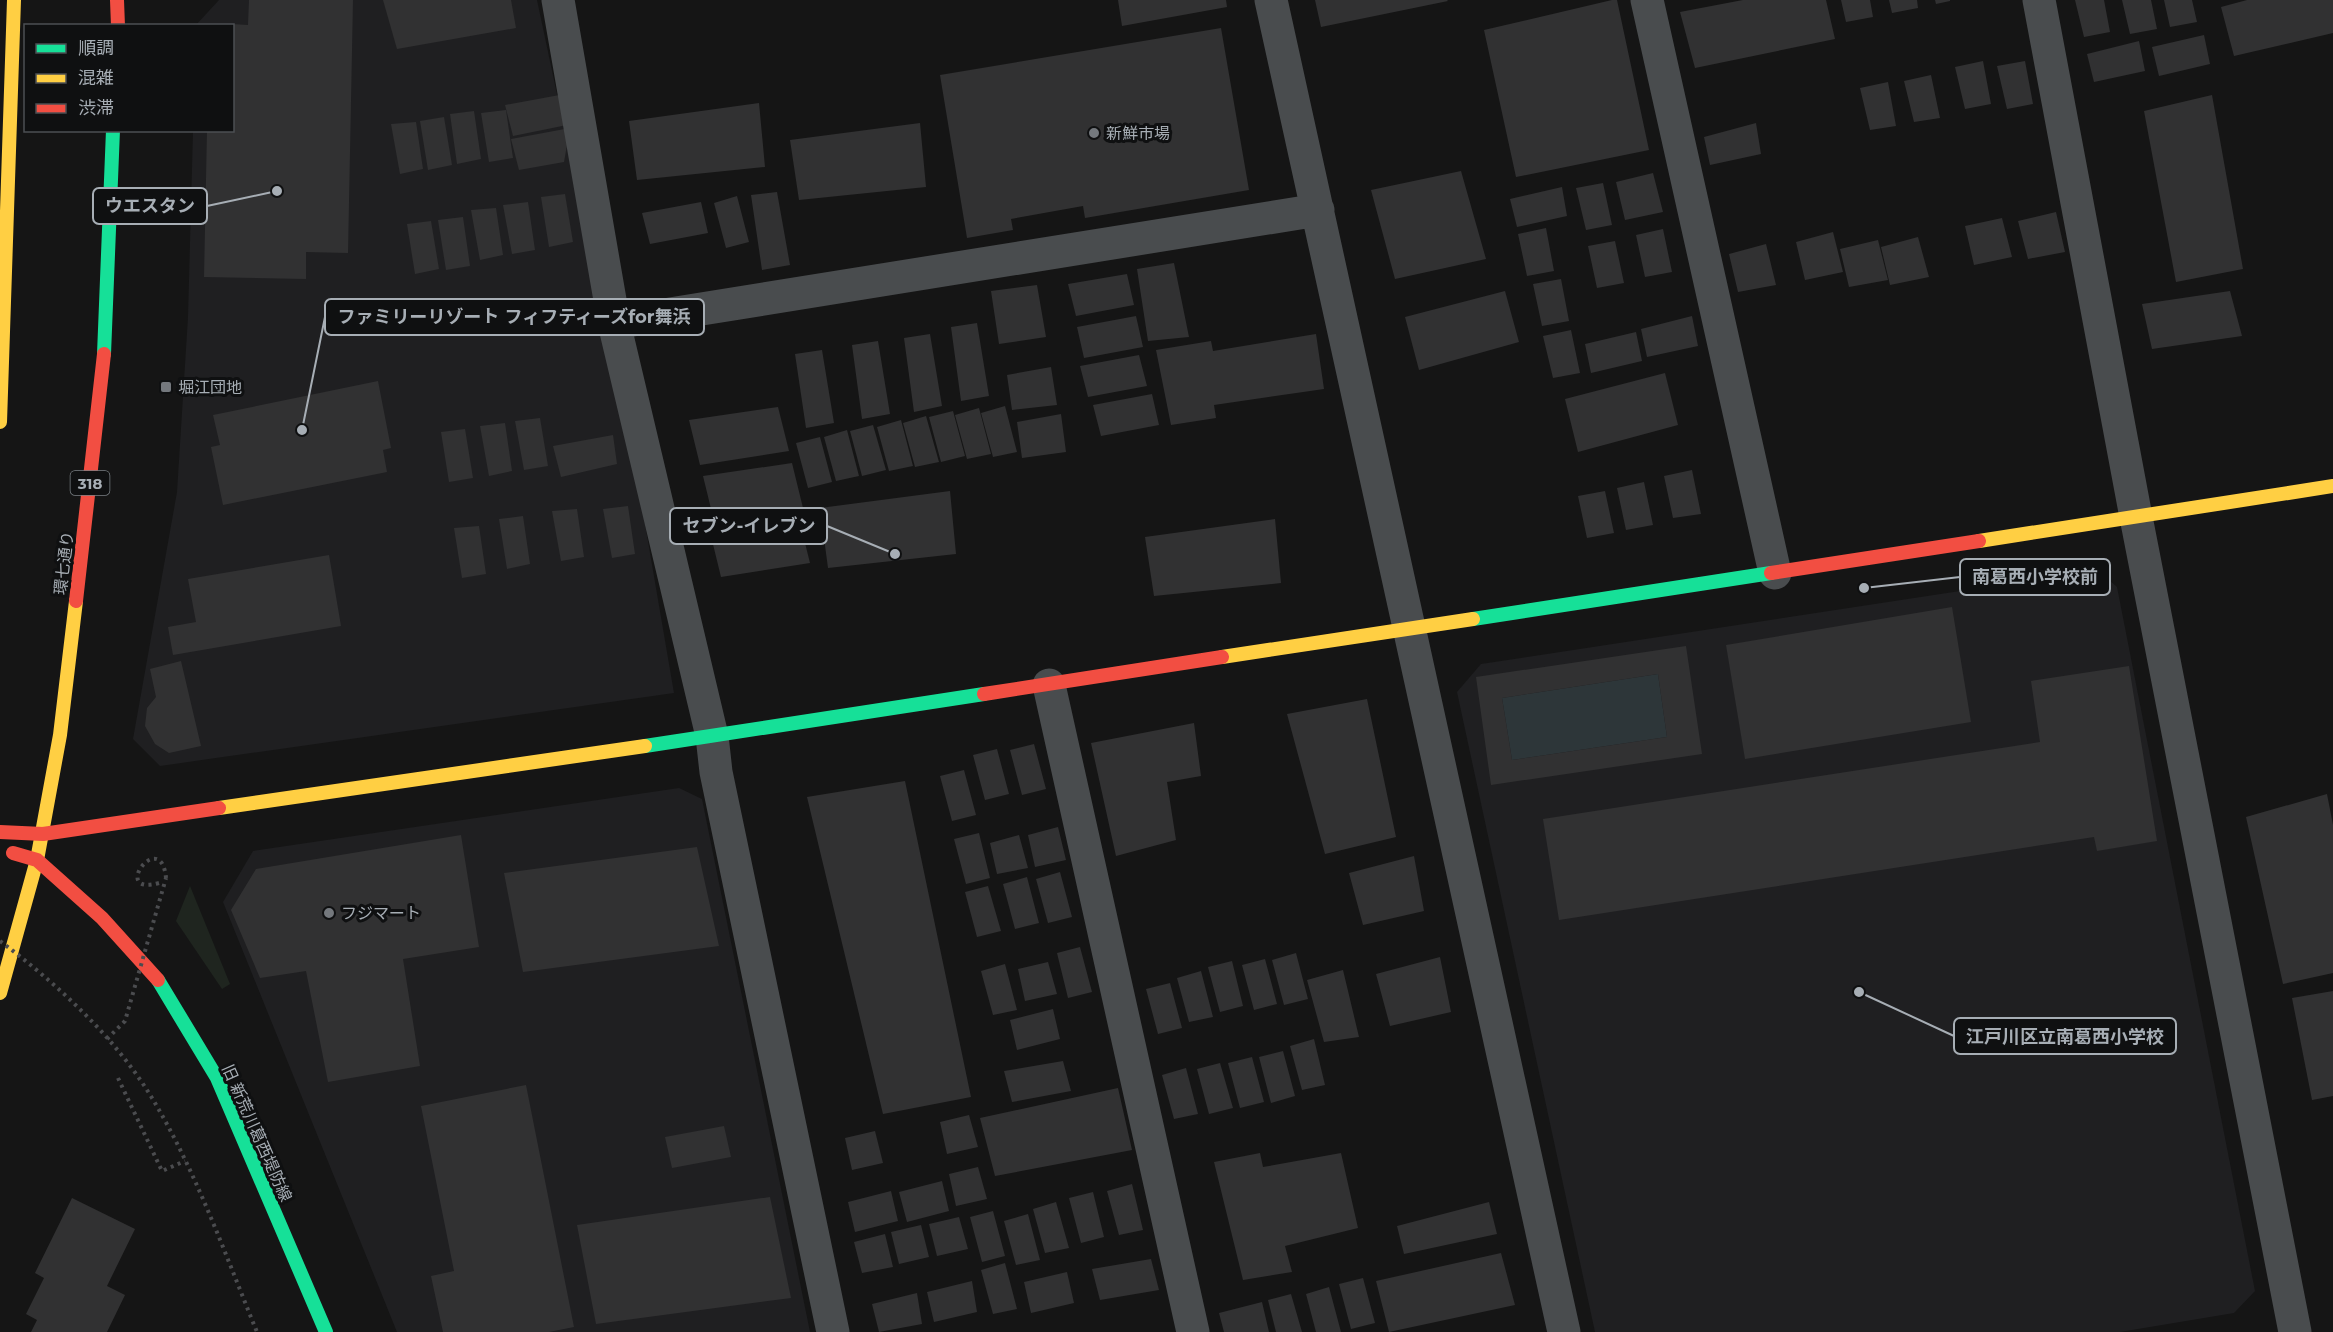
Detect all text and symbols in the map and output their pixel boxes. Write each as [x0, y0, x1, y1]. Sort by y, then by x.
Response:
legend [24, 24, 234, 132]
text: 順調 [78, 37, 114, 59]
text: 混雑 [78, 67, 114, 89]
text: 渋滞 [78, 97, 114, 119]
place label: 新鮮市場 [1106, 124, 1170, 143]
marker: 新鮮市場 [1087, 126, 1101, 140]
callout: ウエスタン [93, 188, 207, 224]
text: ウエスタン [105, 195, 195, 217]
callout: ファミリーリゾート フィフティーズfor舞浜 [325, 299, 704, 335]
text: ファミリーリゾート フィフティーズfor舞浜 [337, 306, 691, 328]
place label: 堀江団地 [178, 378, 242, 397]
marker: 堀江団地 [159, 380, 173, 394]
road number: 318 [70, 471, 110, 495]
callout: セブン-イレブン [670, 508, 827, 544]
text: セブン-イレブン [683, 515, 815, 537]
street label: 環七通り [51, 530, 77, 596]
callout: 南葛西小学校前 [1960, 559, 2110, 595]
text: 南葛西小学校前 [1972, 566, 2098, 588]
place label: フジマート [341, 904, 421, 923]
marker: フジマート [322, 906, 336, 920]
callout: 江戸川区立南葛西小学校 [1954, 1018, 2176, 1054]
text: 江戸川区立南葛西小学校 [1966, 1026, 2164, 1048]
street label: 旧 新荒川葛西堤防線 [218, 1061, 296, 1205]

